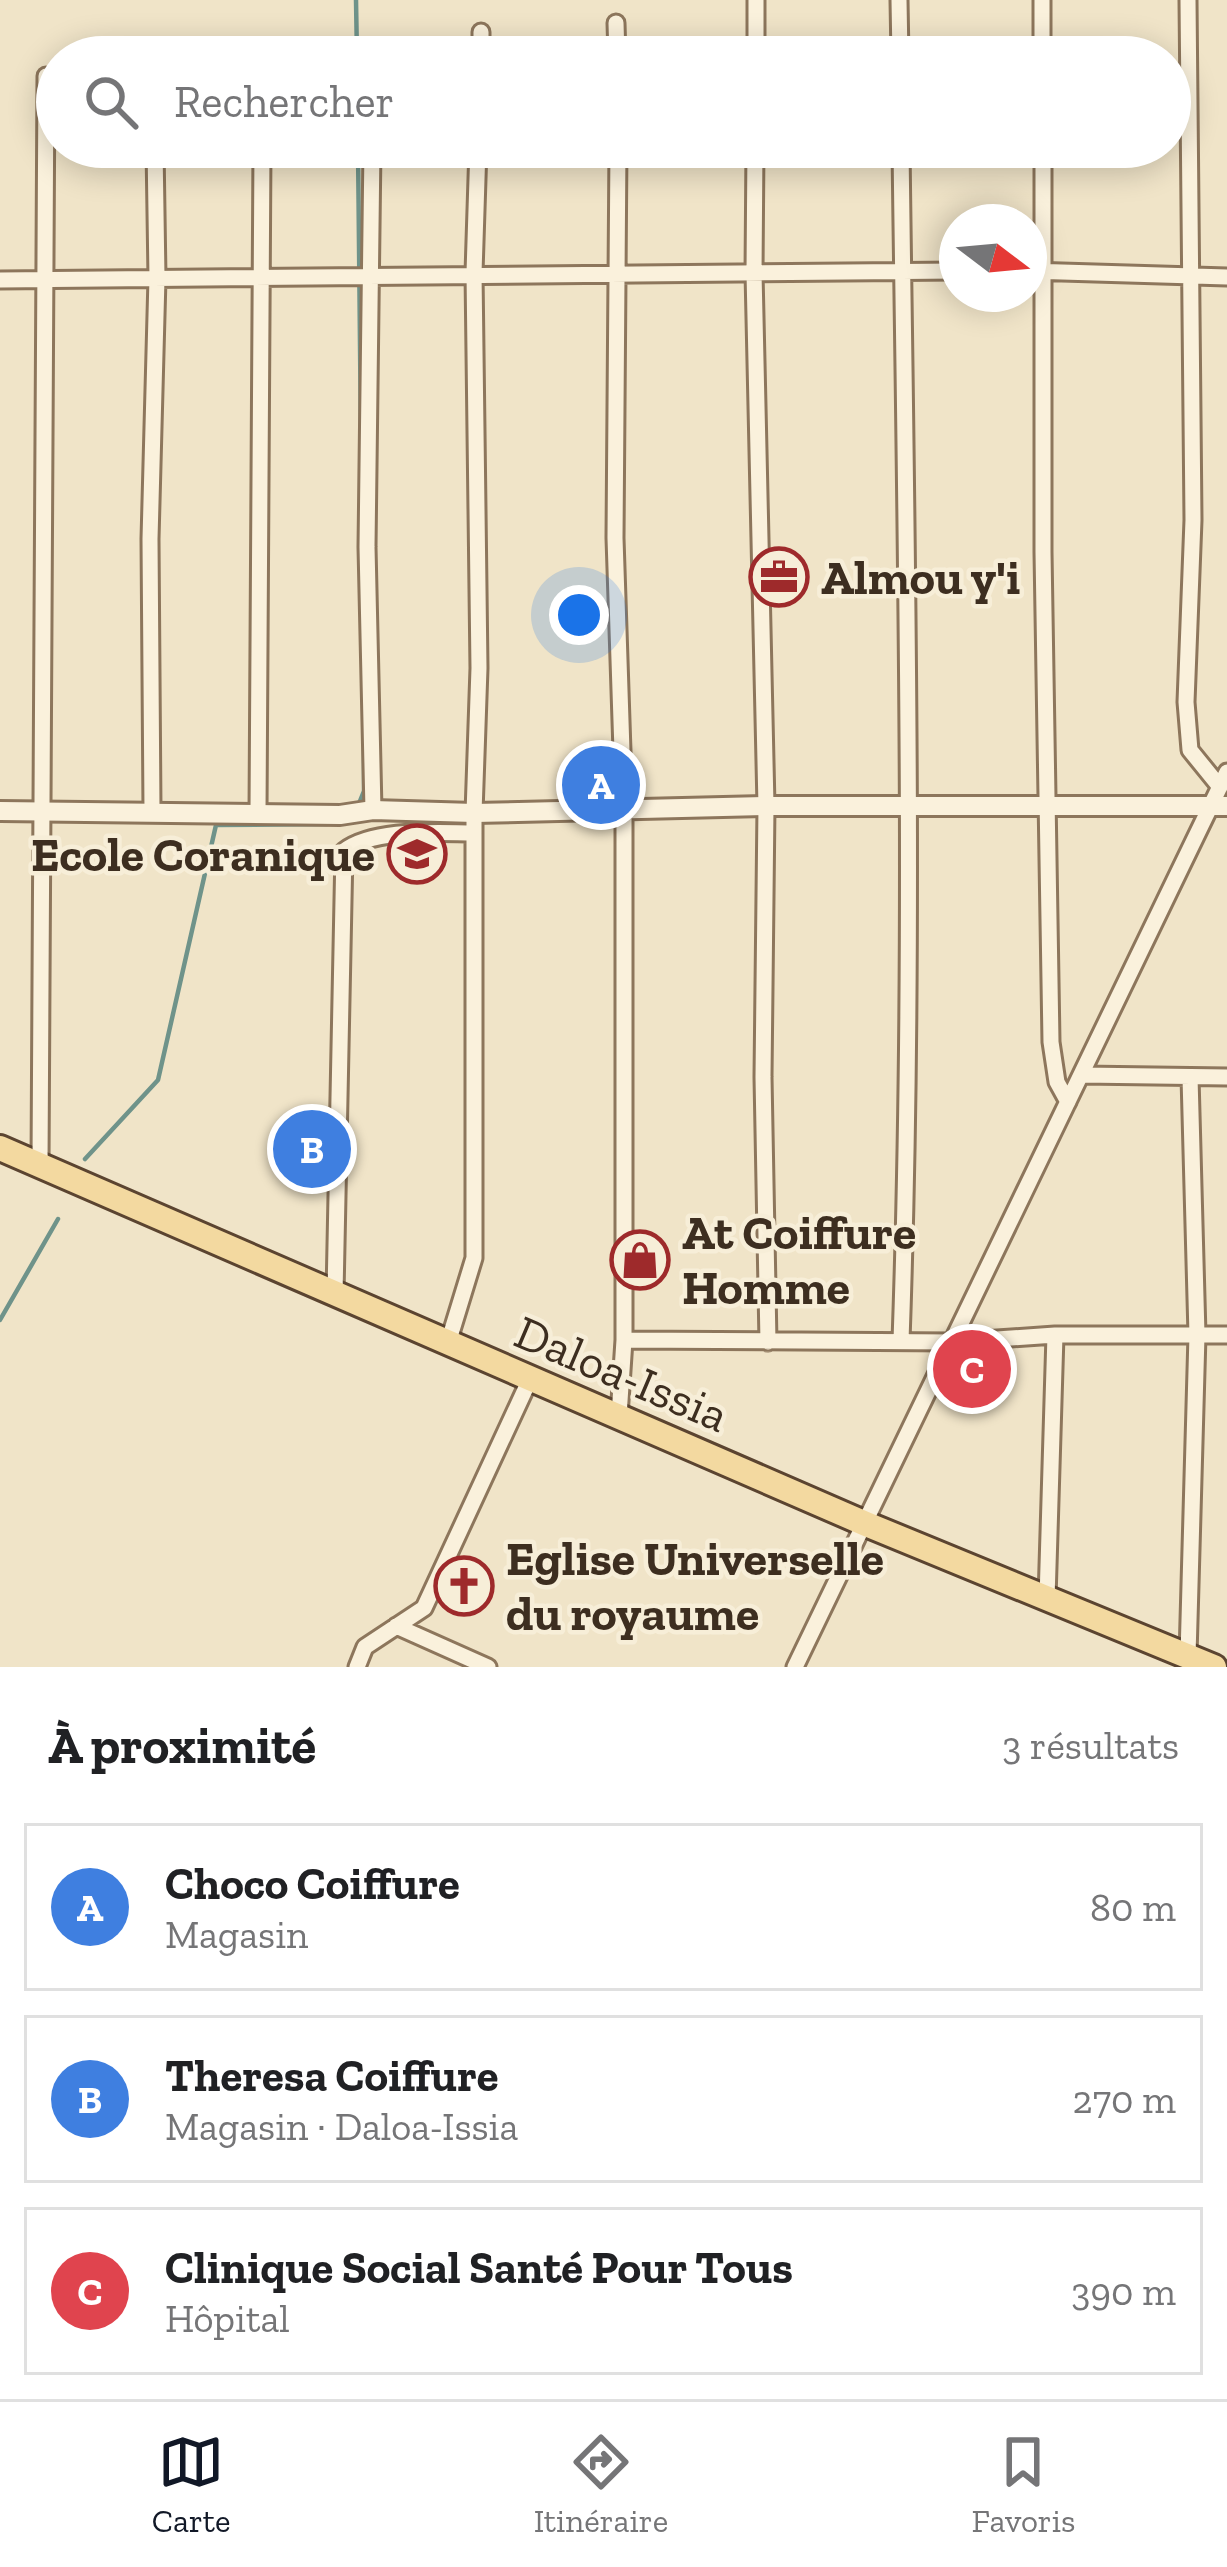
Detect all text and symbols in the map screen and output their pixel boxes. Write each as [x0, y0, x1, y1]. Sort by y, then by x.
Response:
search box [36, 36, 1191, 168]
icon: search [78, 69, 144, 135]
text: Rechercher [174, 75, 394, 129]
north arrow [939, 204, 1047, 312]
office icon: Almou y'i [748, 546, 810, 608]
place label: Almou y'i [821, 549, 1020, 606]
your location [549, 585, 609, 645]
pin: A [562, 740, 640, 830]
school or university icon: Ecole Coranique [386, 823, 448, 885]
place label: Ecole Coranique [31, 826, 375, 883]
pin: B [273, 1104, 351, 1194]
place label: At Coiffure Homme [682, 1204, 916, 1316]
shop icon: At Coiffure Homme [609, 1229, 671, 1291]
street label: Daloa-Issia [507, 1303, 737, 1444]
pin: C [933, 1324, 1011, 1414]
place label: Eglise Universelle du royaume [506, 1530, 884, 1642]
church icon: Eglise Universelle du royaume [433, 1555, 495, 1617]
text: À proximité [48, 1715, 316, 1776]
text: 3 résultats [1002, 1722, 1179, 1769]
text: Choco Coiffure [165, 1857, 460, 1911]
text: A [77, 1884, 103, 1931]
text: 80 m [1090, 1884, 1176, 1931]
text: Magasin [165, 1911, 308, 1958]
text: Theresa Coiffure [165, 2049, 499, 2103]
text: B [78, 2076, 102, 2123]
text: 270 m [1073, 2076, 1176, 2123]
text: Magasin · Daloa-Issia [165, 2103, 518, 2150]
text: Clinique Social Santé Pour Tous [165, 2241, 793, 2295]
text: C [77, 2268, 103, 2315]
text: 390 m [1071, 2268, 1176, 2315]
text: Hôpital [165, 2295, 290, 2342]
tab: Carte [152, 2429, 231, 2540]
tab: Itinéraire [534, 2429, 668, 2540]
tab: Favoris [971, 2429, 1075, 2540]

